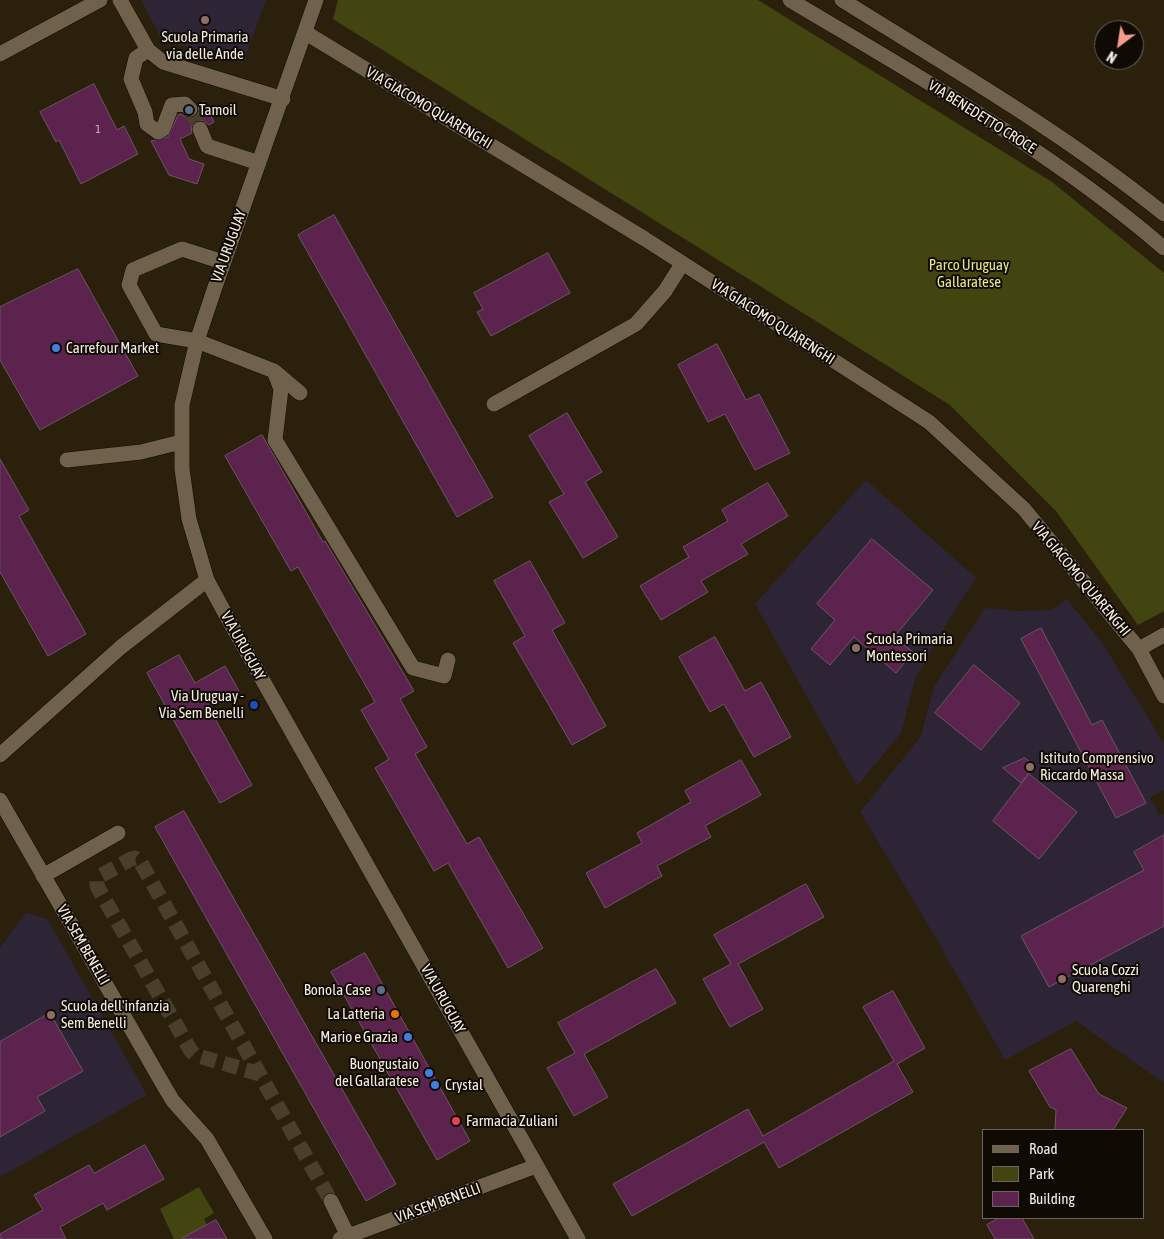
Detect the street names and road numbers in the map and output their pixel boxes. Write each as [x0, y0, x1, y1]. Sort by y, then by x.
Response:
street label: VIA GIACOMO QUARENGHI [363, 63, 495, 153]
street label: VIA BENEDETTO CROCE [925, 77, 1039, 157]
street label: VIA URUGUAY [208, 207, 250, 285]
street label: VIA GIACOMO QUARENGHI [708, 275, 838, 369]
street label: VIA GIACOMO QUARENGHI [1028, 518, 1134, 640]
street label: VIA URUGUAY [217, 608, 269, 684]
street label: VIA SEM BENELLI [53, 902, 113, 988]
street label: VIA URUGUAY [417, 961, 469, 1037]
street label: VIA SEM BENELLI [393, 1179, 483, 1227]

